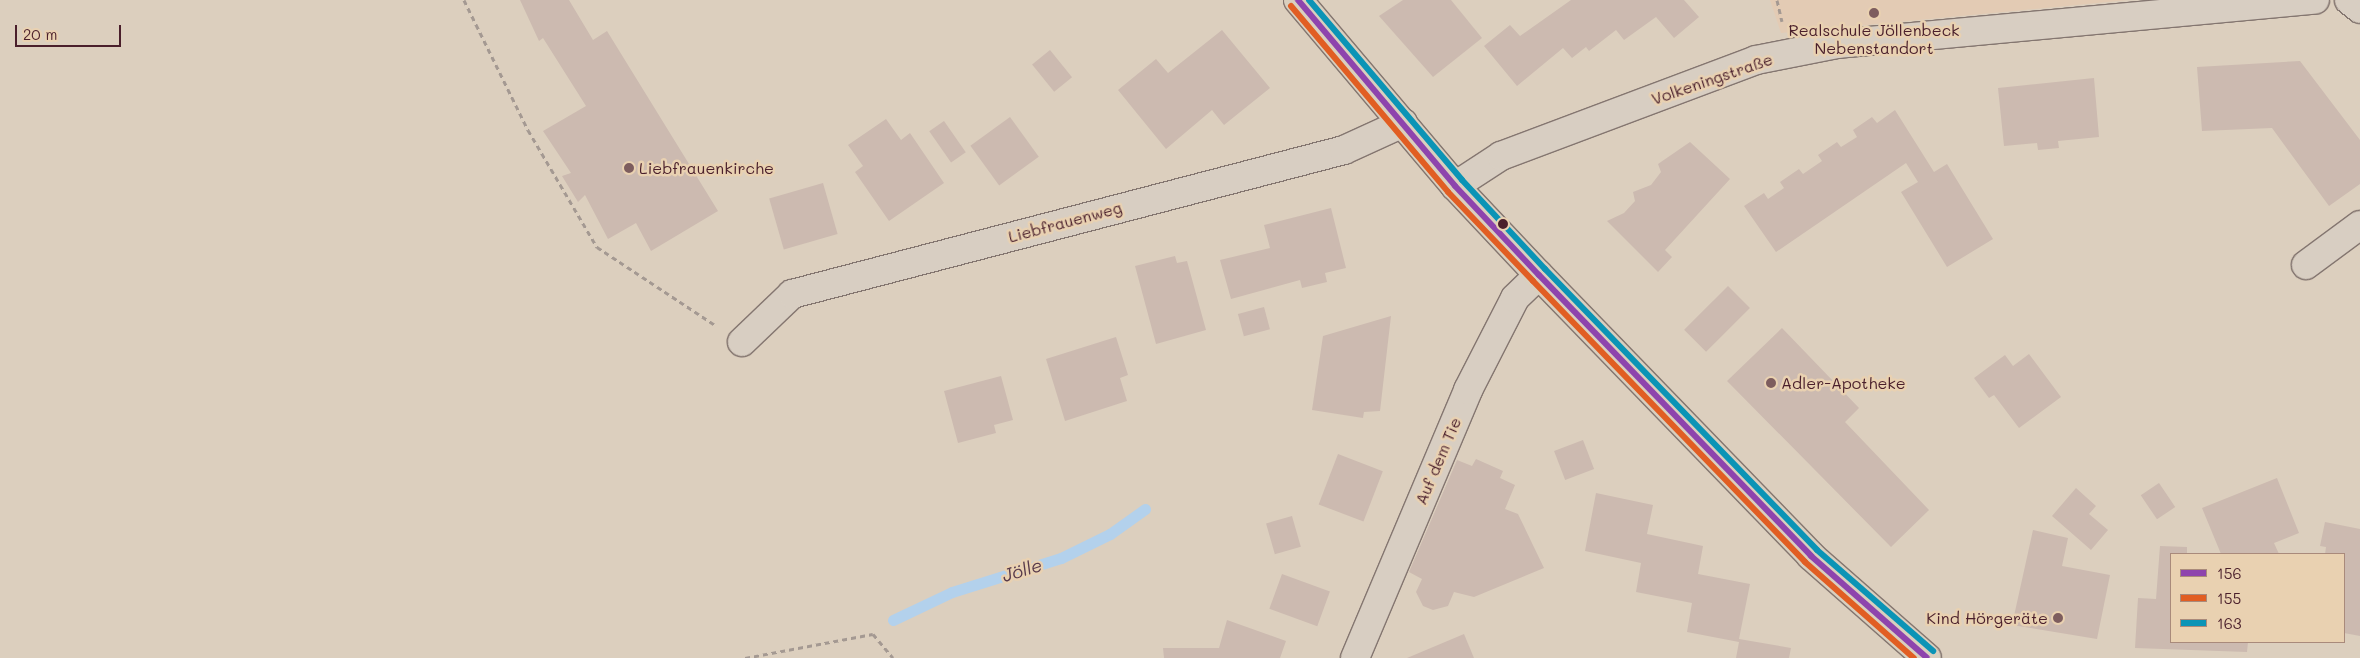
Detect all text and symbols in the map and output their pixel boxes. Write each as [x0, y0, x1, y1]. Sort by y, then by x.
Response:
marker: Realschule Jöllenbeck Nebenstandort [1868, 7, 1880, 19]
scale bar [18, 15, 124, 47]
place label: Realschule Jöllenbeck Nebenstandort [1788, 20, 1960, 58]
text: 20 m [23, 24, 57, 44]
street label: Volkeningstraße [1649, 49, 1775, 109]
place label: Liebfrauenkirche [639, 158, 774, 178]
marker: Liebfrauenkirche [623, 162, 635, 174]
street label: Liebfrauenweg [1006, 198, 1124, 246]
unlabelled marker [1498, 219, 1508, 229]
place label: Adler-Apotheke [1781, 373, 1906, 393]
marker: Adler-Apotheke [1765, 377, 1777, 389]
street label: Auf dem Tie [1411, 415, 1465, 507]
legend [2170, 553, 2345, 643]
water label: Jölle [999, 554, 1045, 586]
text: 156 [2217, 563, 2242, 583]
text: 155 [2217, 588, 2241, 608]
place label: Kind Hörgeräte [1926, 608, 2048, 628]
marker: Kind Hörgeräte [2052, 612, 2064, 624]
text: 163 [2217, 613, 2242, 633]

